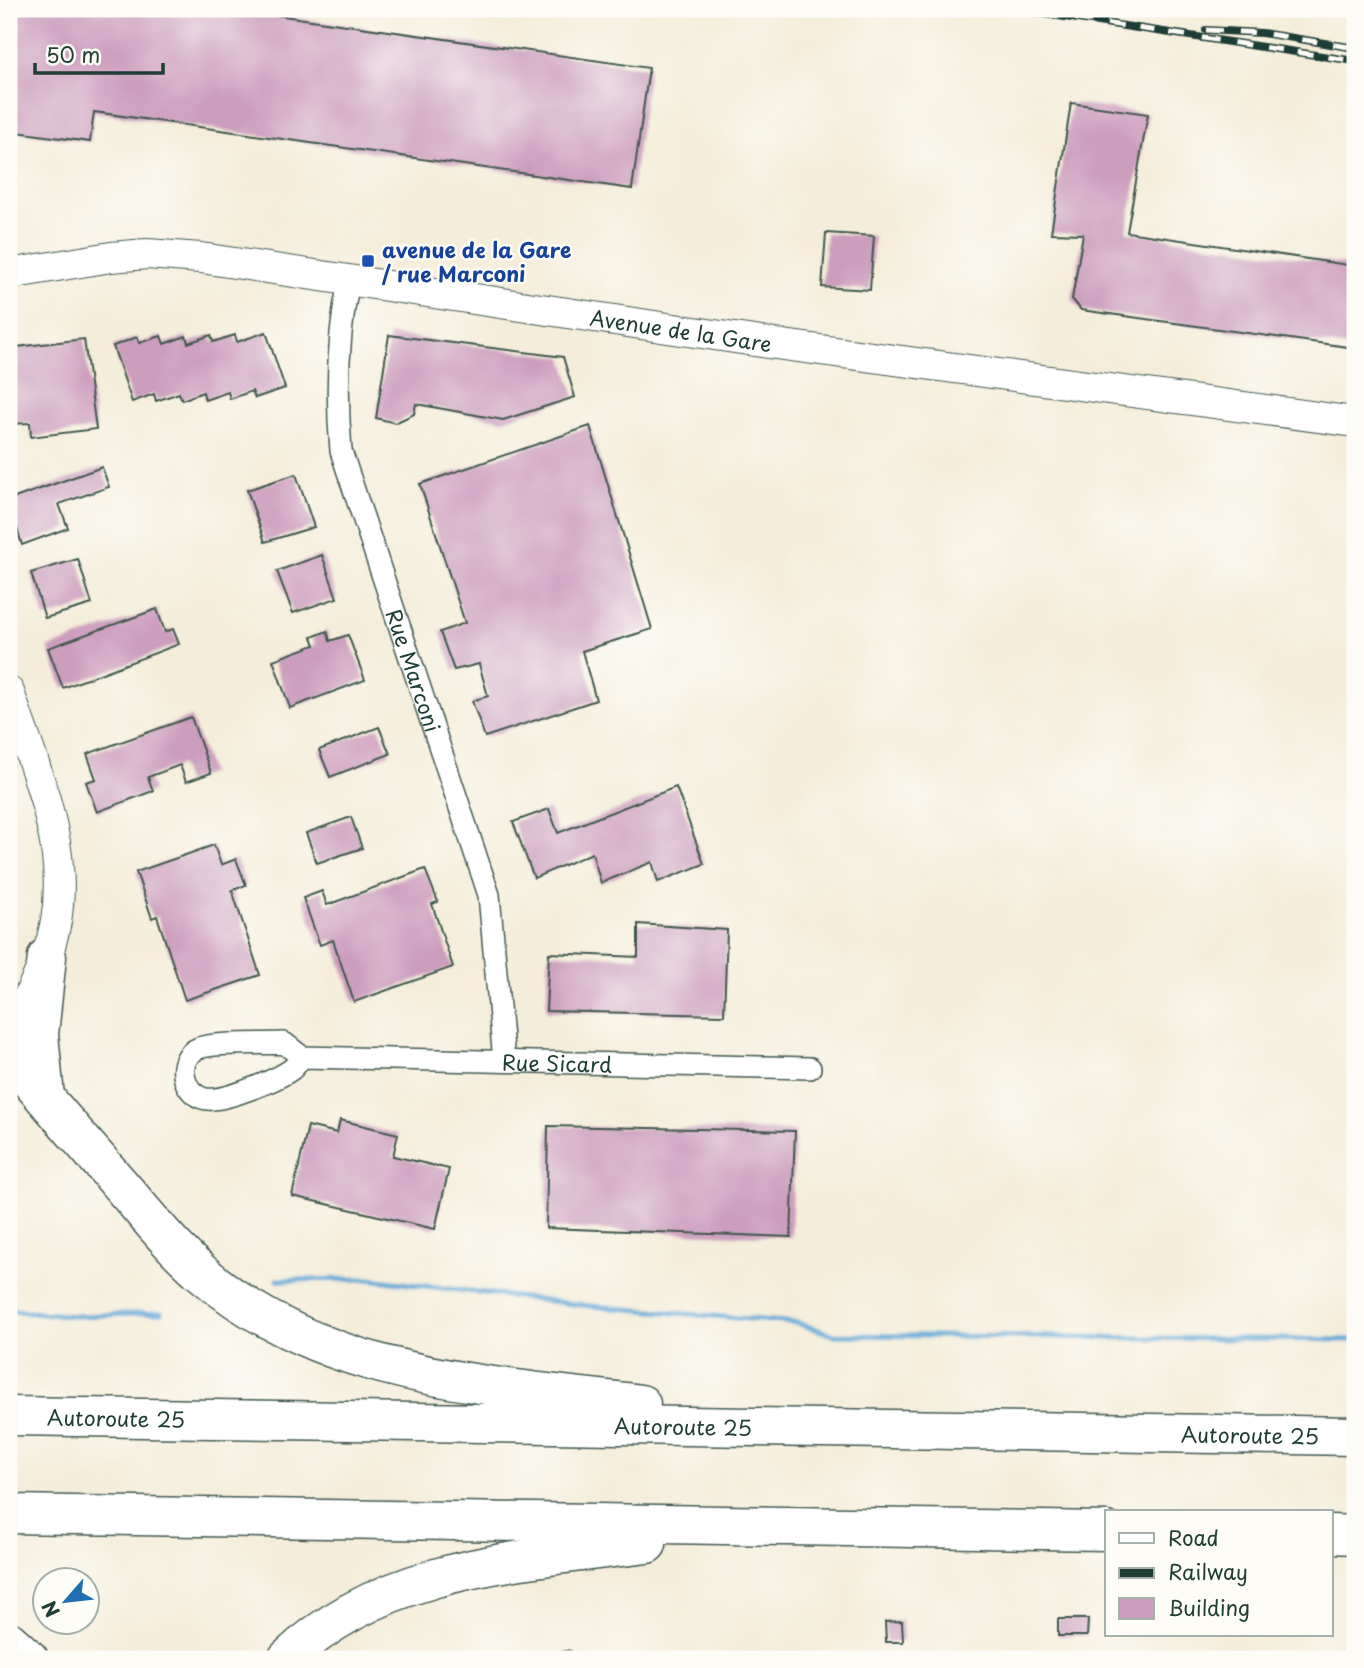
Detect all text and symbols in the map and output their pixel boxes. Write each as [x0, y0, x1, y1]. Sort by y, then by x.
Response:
scale bar [35, 32, 163, 76]
text: 50 m [46, 38, 100, 70]
place label: avenue de la Gare / rue Marconi [381, 233, 572, 289]
marker: avenue de la Gare / rue Marconi [360, 253, 376, 269]
street label: Avenue de la Gare [588, 301, 774, 359]
street label: Rue Marconi [379, 605, 450, 736]
street label: Rue Sicard [502, 1045, 612, 1080]
street label: Autoroute 25 [47, 1401, 185, 1435]
street label: Autoroute 25 [614, 1409, 752, 1443]
street label: Autoroute 25 [1181, 1417, 1319, 1451]
legend [1105, 1510, 1332, 1636]
text: Road [1168, 1521, 1219, 1553]
text: Railway [1168, 1555, 1248, 1587]
north arrow [32, 1566, 102, 1636]
text: Building [1168, 1591, 1250, 1623]
text: N [34, 1596, 66, 1623]

